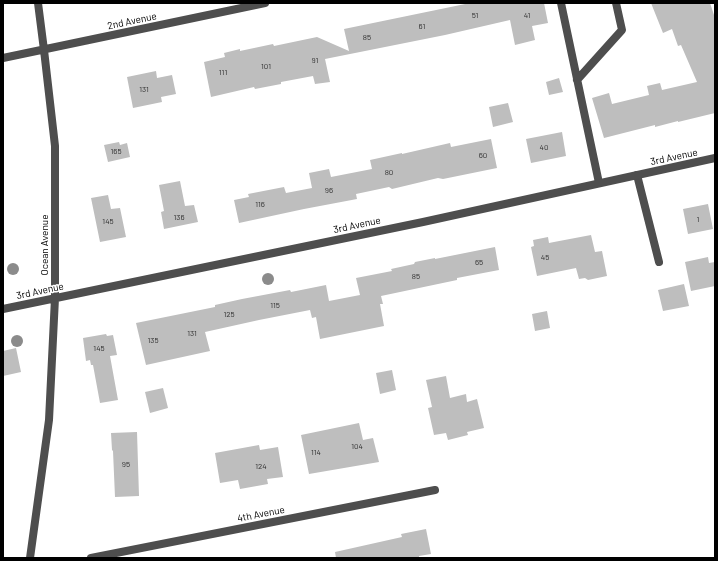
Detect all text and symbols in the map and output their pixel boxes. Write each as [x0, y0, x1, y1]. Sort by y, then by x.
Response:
street label: 2nd Avenue [106, 10, 158, 32]
house number: 51 [472, 10, 478, 20]
house number: 41 [524, 10, 530, 20]
house number: 61 [419, 21, 425, 31]
house number: 85 [363, 32, 371, 42]
house number: 91 [312, 55, 318, 65]
house number: 101 [261, 61, 271, 71]
house number: 111 [219, 67, 227, 77]
house number: 131 [139, 84, 149, 94]
house number: 40 [540, 142, 548, 152]
house number: 165 [110, 146, 122, 156]
street label: 3rd Avenue [649, 146, 699, 168]
house number: 60 [479, 150, 487, 160]
house number: 80 [385, 167, 393, 177]
house number: 96 [325, 185, 333, 195]
house number: 116 [255, 199, 265, 209]
house number: 136 [173, 212, 185, 222]
street label: 3rd Avenue [332, 214, 382, 236]
house number: 1 [697, 214, 699, 224]
street label: Ocean Avenue [39, 215, 51, 275]
house number: 145 [102, 216, 114, 226]
house number: 45 [541, 252, 549, 262]
house number: 65 [475, 257, 483, 267]
house number: 85 [412, 271, 420, 281]
street label: 3rd Avenue [15, 280, 65, 302]
house number: 115 [270, 300, 280, 310]
house number: 125 [223, 309, 235, 319]
house number: 131 [187, 328, 197, 338]
house number: 135 [147, 335, 159, 345]
house number: 145 [93, 343, 105, 353]
house number: 104 [351, 441, 363, 451]
house number: 114 [311, 447, 321, 457]
house number: 95 [122, 459, 130, 469]
house number: 124 [255, 461, 267, 471]
street label: 4th Avenue [236, 504, 286, 524]

